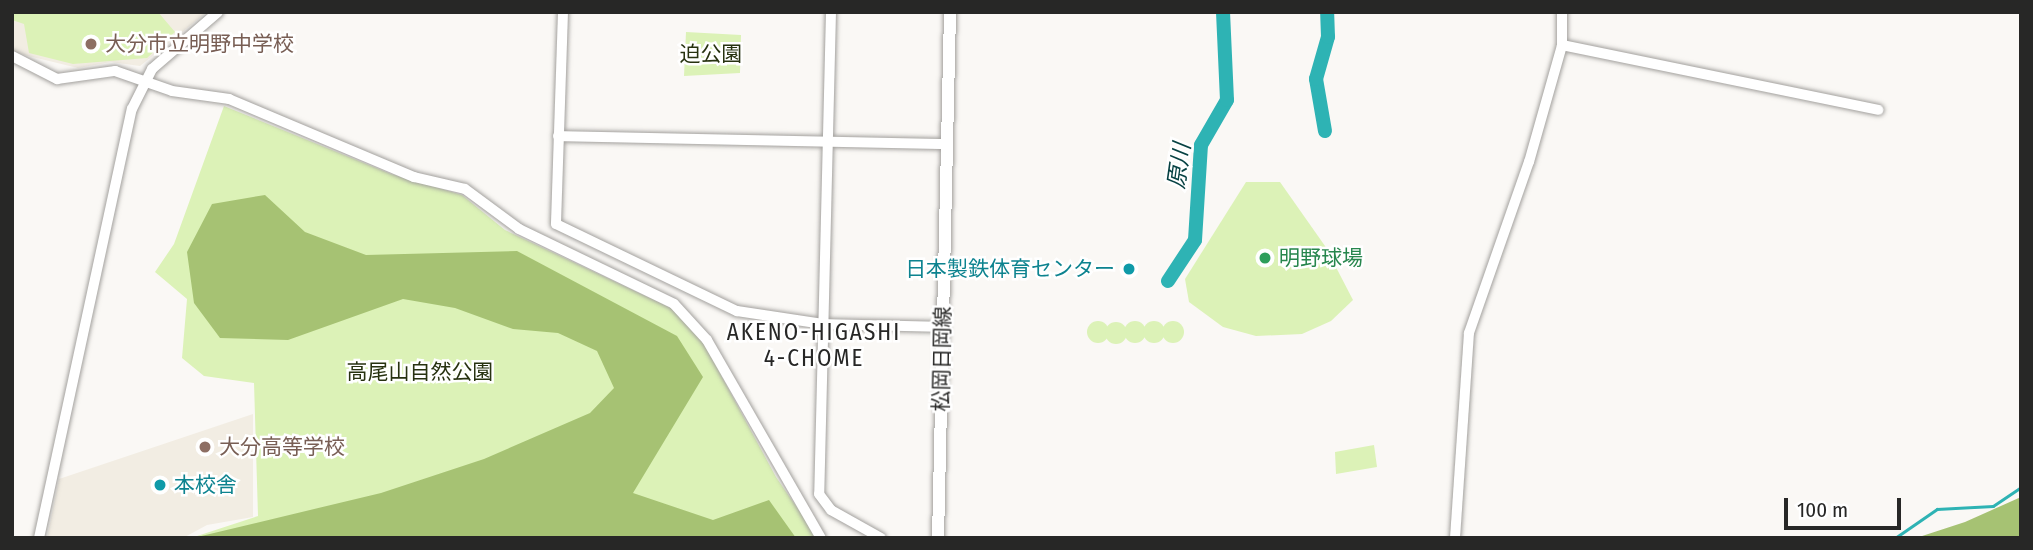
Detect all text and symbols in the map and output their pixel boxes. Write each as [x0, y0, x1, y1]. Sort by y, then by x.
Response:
place label: 大分市立明野中学校 [105, 31, 294, 57]
marker: 大分市立明野中学校 [83, 36, 99, 52]
park label: 迫公園 [680, 41, 742, 67]
water label: 原川 [1162, 141, 1196, 191]
place label: 明野球場 [1279, 245, 1363, 271]
marker: 明野球場 [1257, 250, 1273, 266]
place label: 日本製鉄体育センター [905, 256, 1115, 282]
marker: 日本製鉄体育センター [1121, 261, 1137, 277]
street label: 松岡日岡線 [928, 306, 956, 412]
district label: AKENO-HIGASHI 4-CHOME [728, 318, 900, 372]
park label: 高尾山自然公園 [347, 359, 493, 385]
place label: 大分高等学校 [219, 434, 345, 460]
marker: 大分高等学校 [197, 439, 213, 455]
place label: 本校舎 [174, 472, 237, 498]
marker: 本校舎 [152, 477, 168, 493]
scale bar [1788, 484, 1905, 528]
text: 100 m [1797, 497, 1848, 523]

